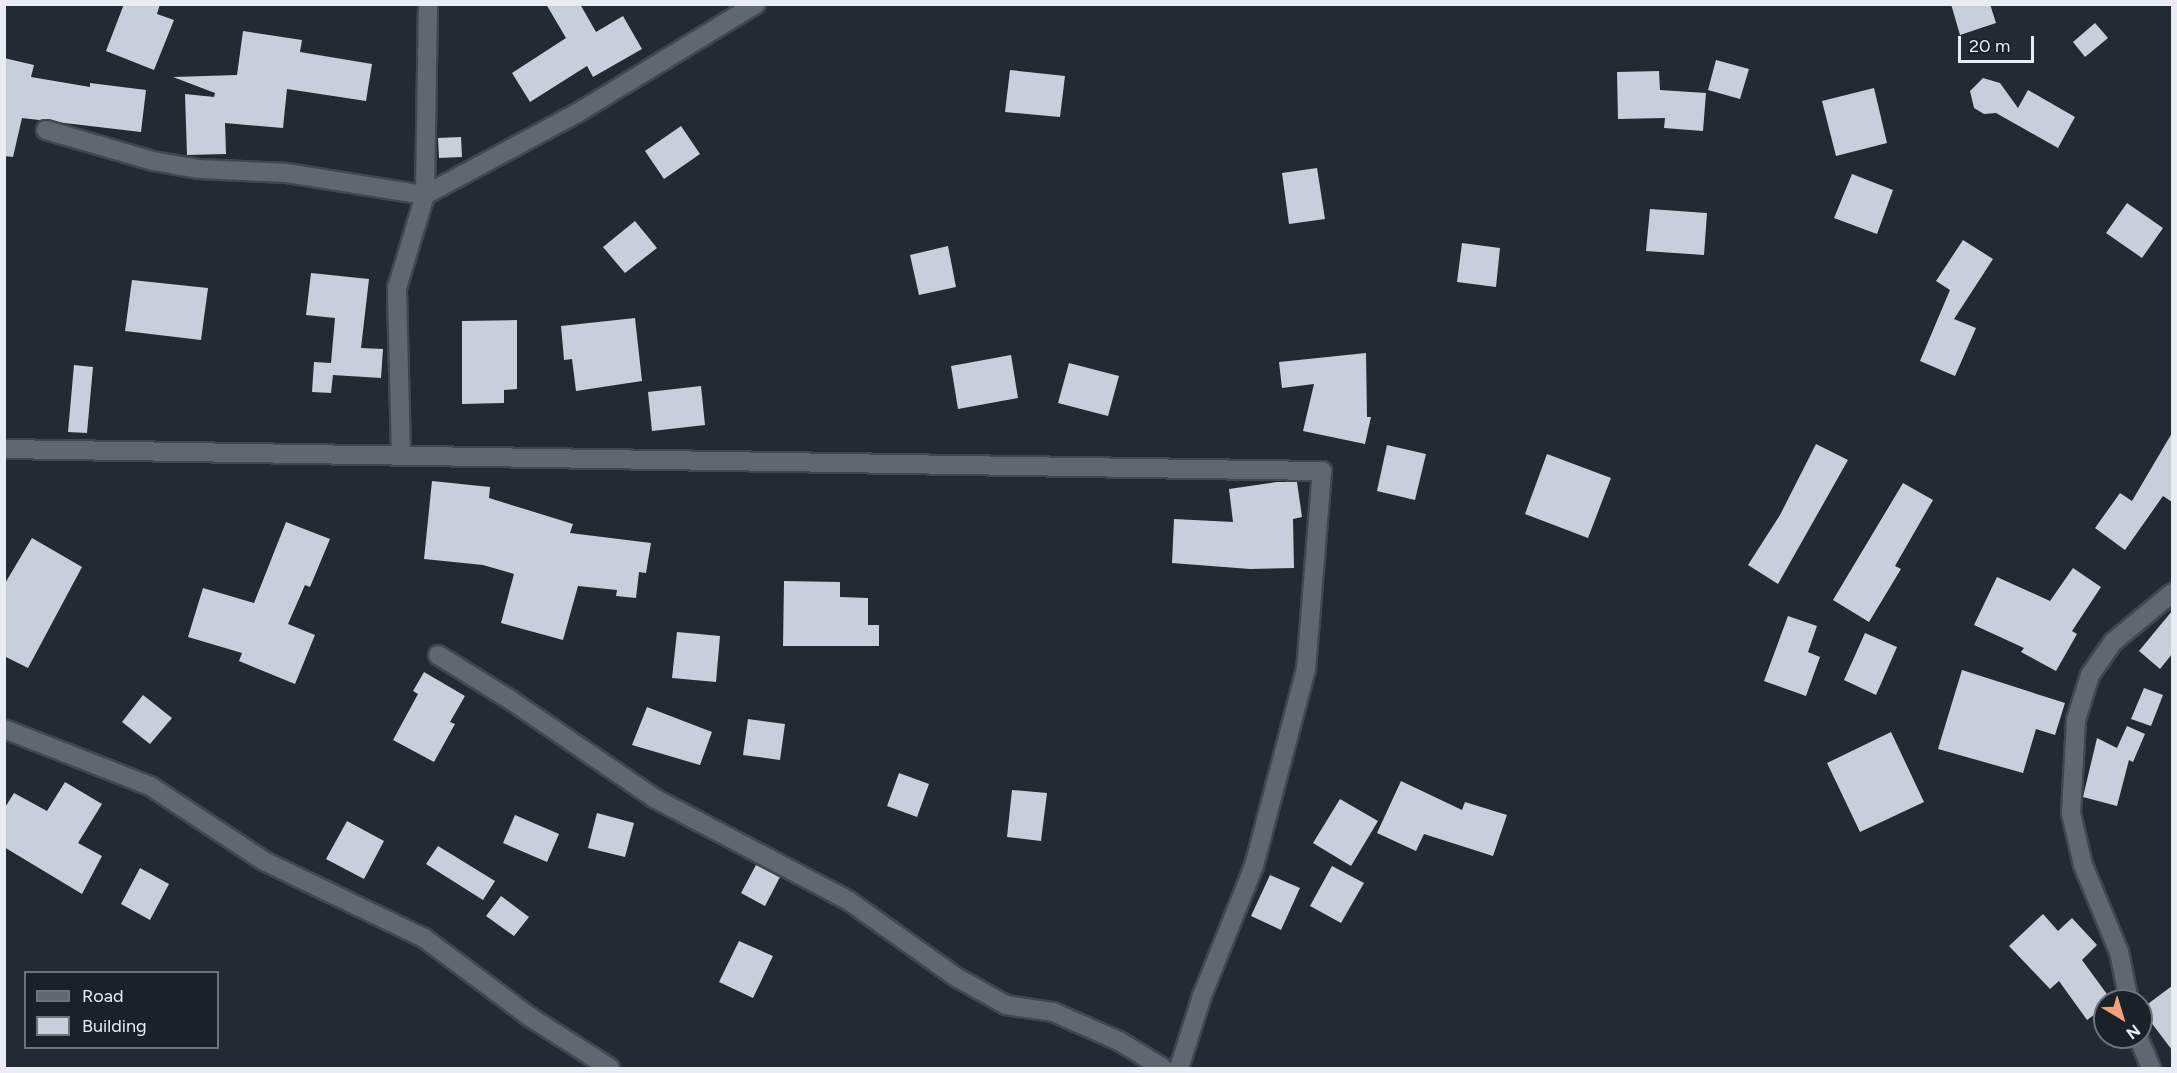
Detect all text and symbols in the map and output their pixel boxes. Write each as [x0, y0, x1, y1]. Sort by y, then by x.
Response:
scale bar [1961, 24, 2038, 62]
text: 20 m [1969, 35, 2010, 57]
legend [24, 971, 219, 1049]
text: Road [82, 985, 123, 1007]
north arrow [2093, 989, 2153, 1049]
text: Building [82, 1015, 147, 1037]
text: N [2122, 1021, 2144, 1043]

